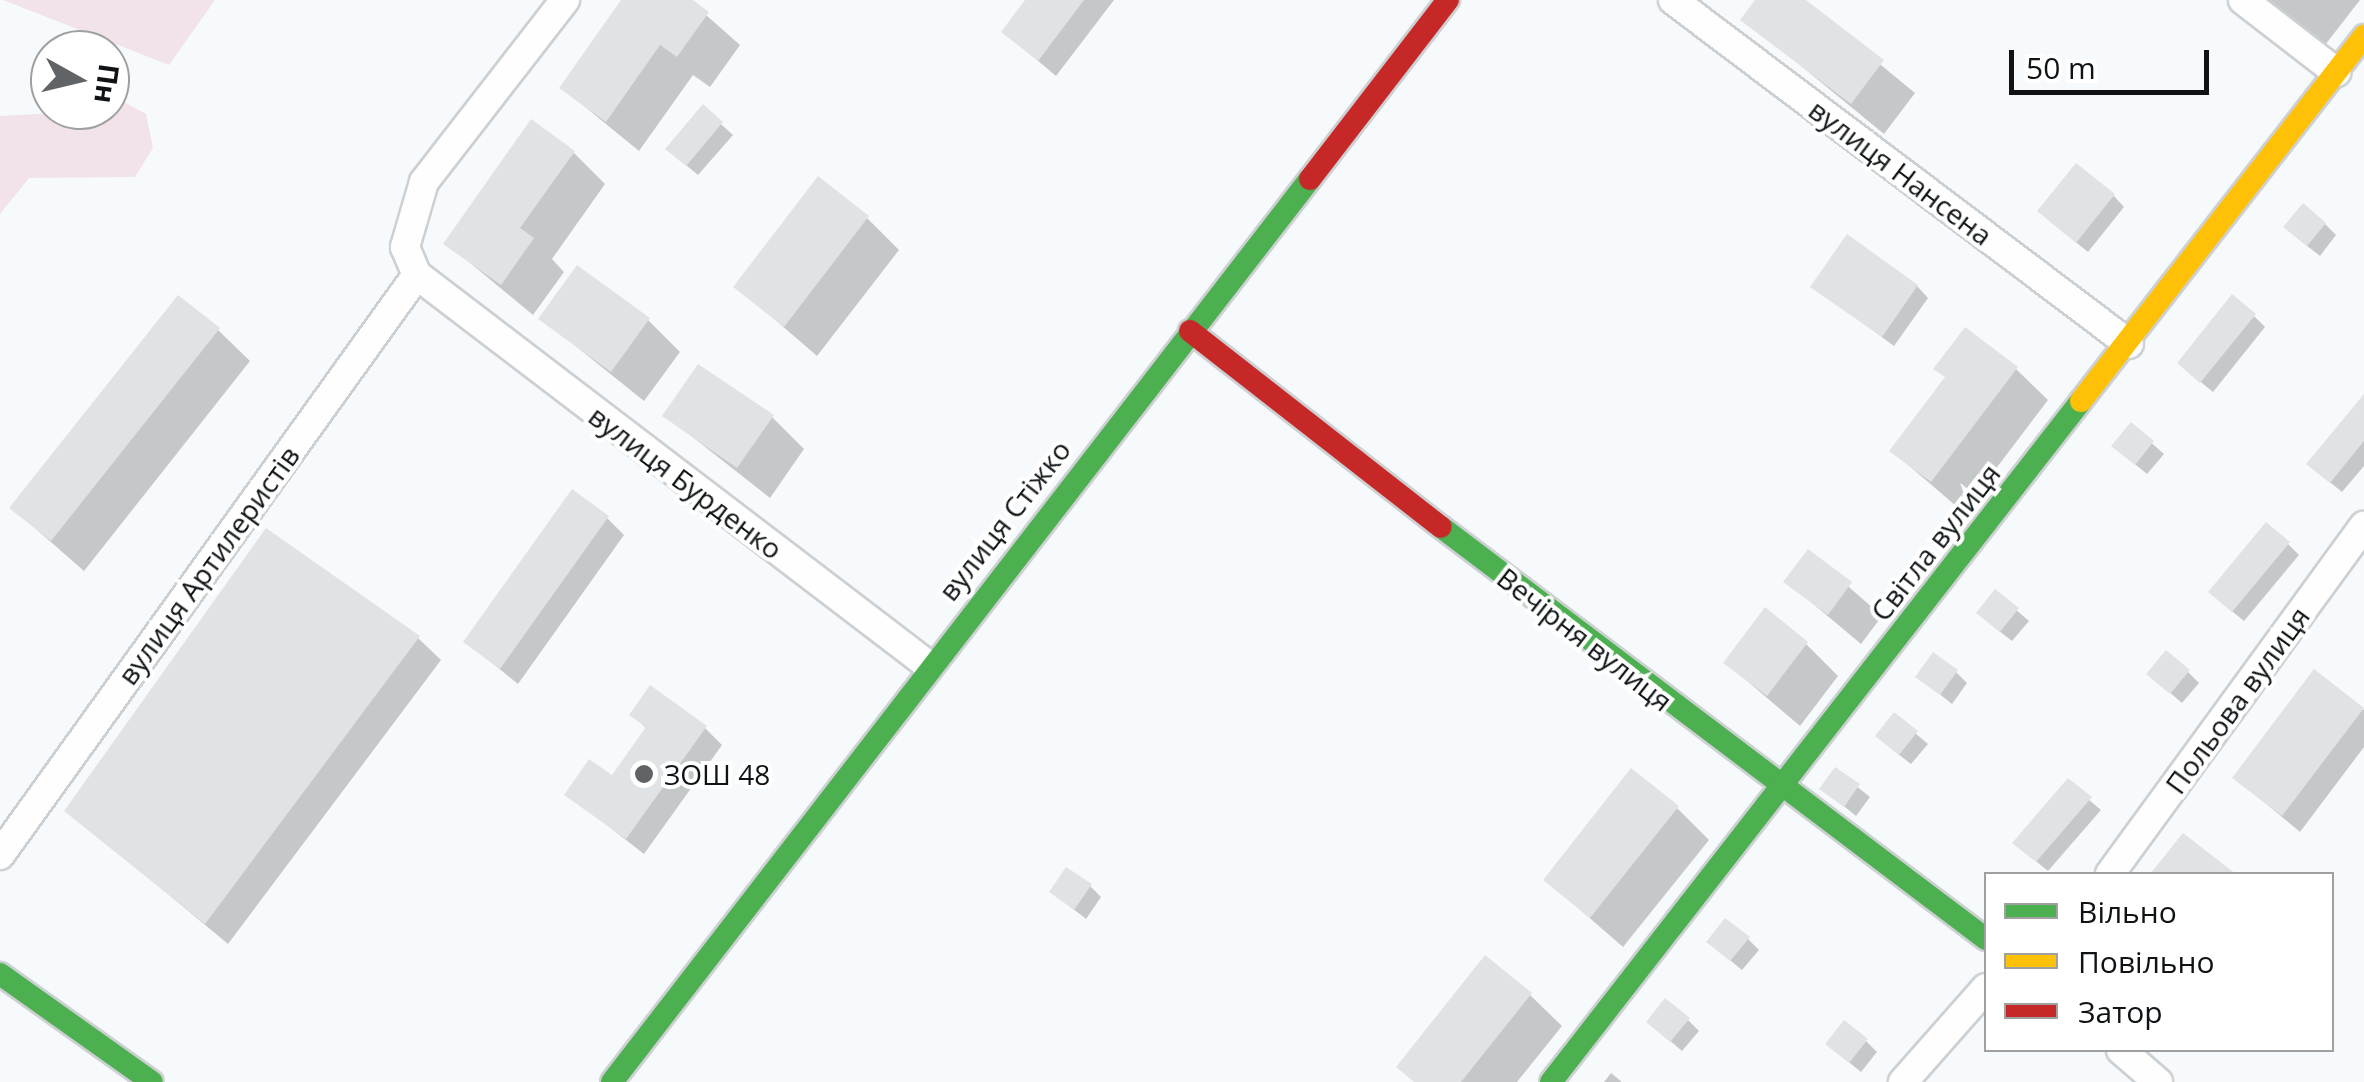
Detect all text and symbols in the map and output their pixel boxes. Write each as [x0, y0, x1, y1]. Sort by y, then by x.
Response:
north arrow [30, 30, 130, 130]
scale bar [2014, 30, 2214, 92]
text: 50 m [2026, 47, 2096, 88]
text: Пн [86, 62, 129, 106]
street label: вулиця Нансена [1803, 92, 1999, 252]
street label: вулиця Бурденко [583, 398, 789, 566]
street label: вулиця Стіжко [931, 433, 1077, 607]
street label: вулиця Артилеристів [110, 439, 306, 691]
street label: Світла вулиця [1863, 457, 2007, 627]
street label: Вечірня вулиця [1491, 560, 1679, 718]
street label: Польова вулиця [2158, 600, 2316, 800]
place label: ЗОШ 48 [664, 757, 770, 791]
marker: ЗОШ 48 [633, 763, 655, 785]
legend [1984, 872, 2334, 1052]
text: Вільно [2078, 891, 2177, 932]
text: Повільно [2078, 941, 2215, 982]
text: Затор [2078, 991, 2163, 1032]

